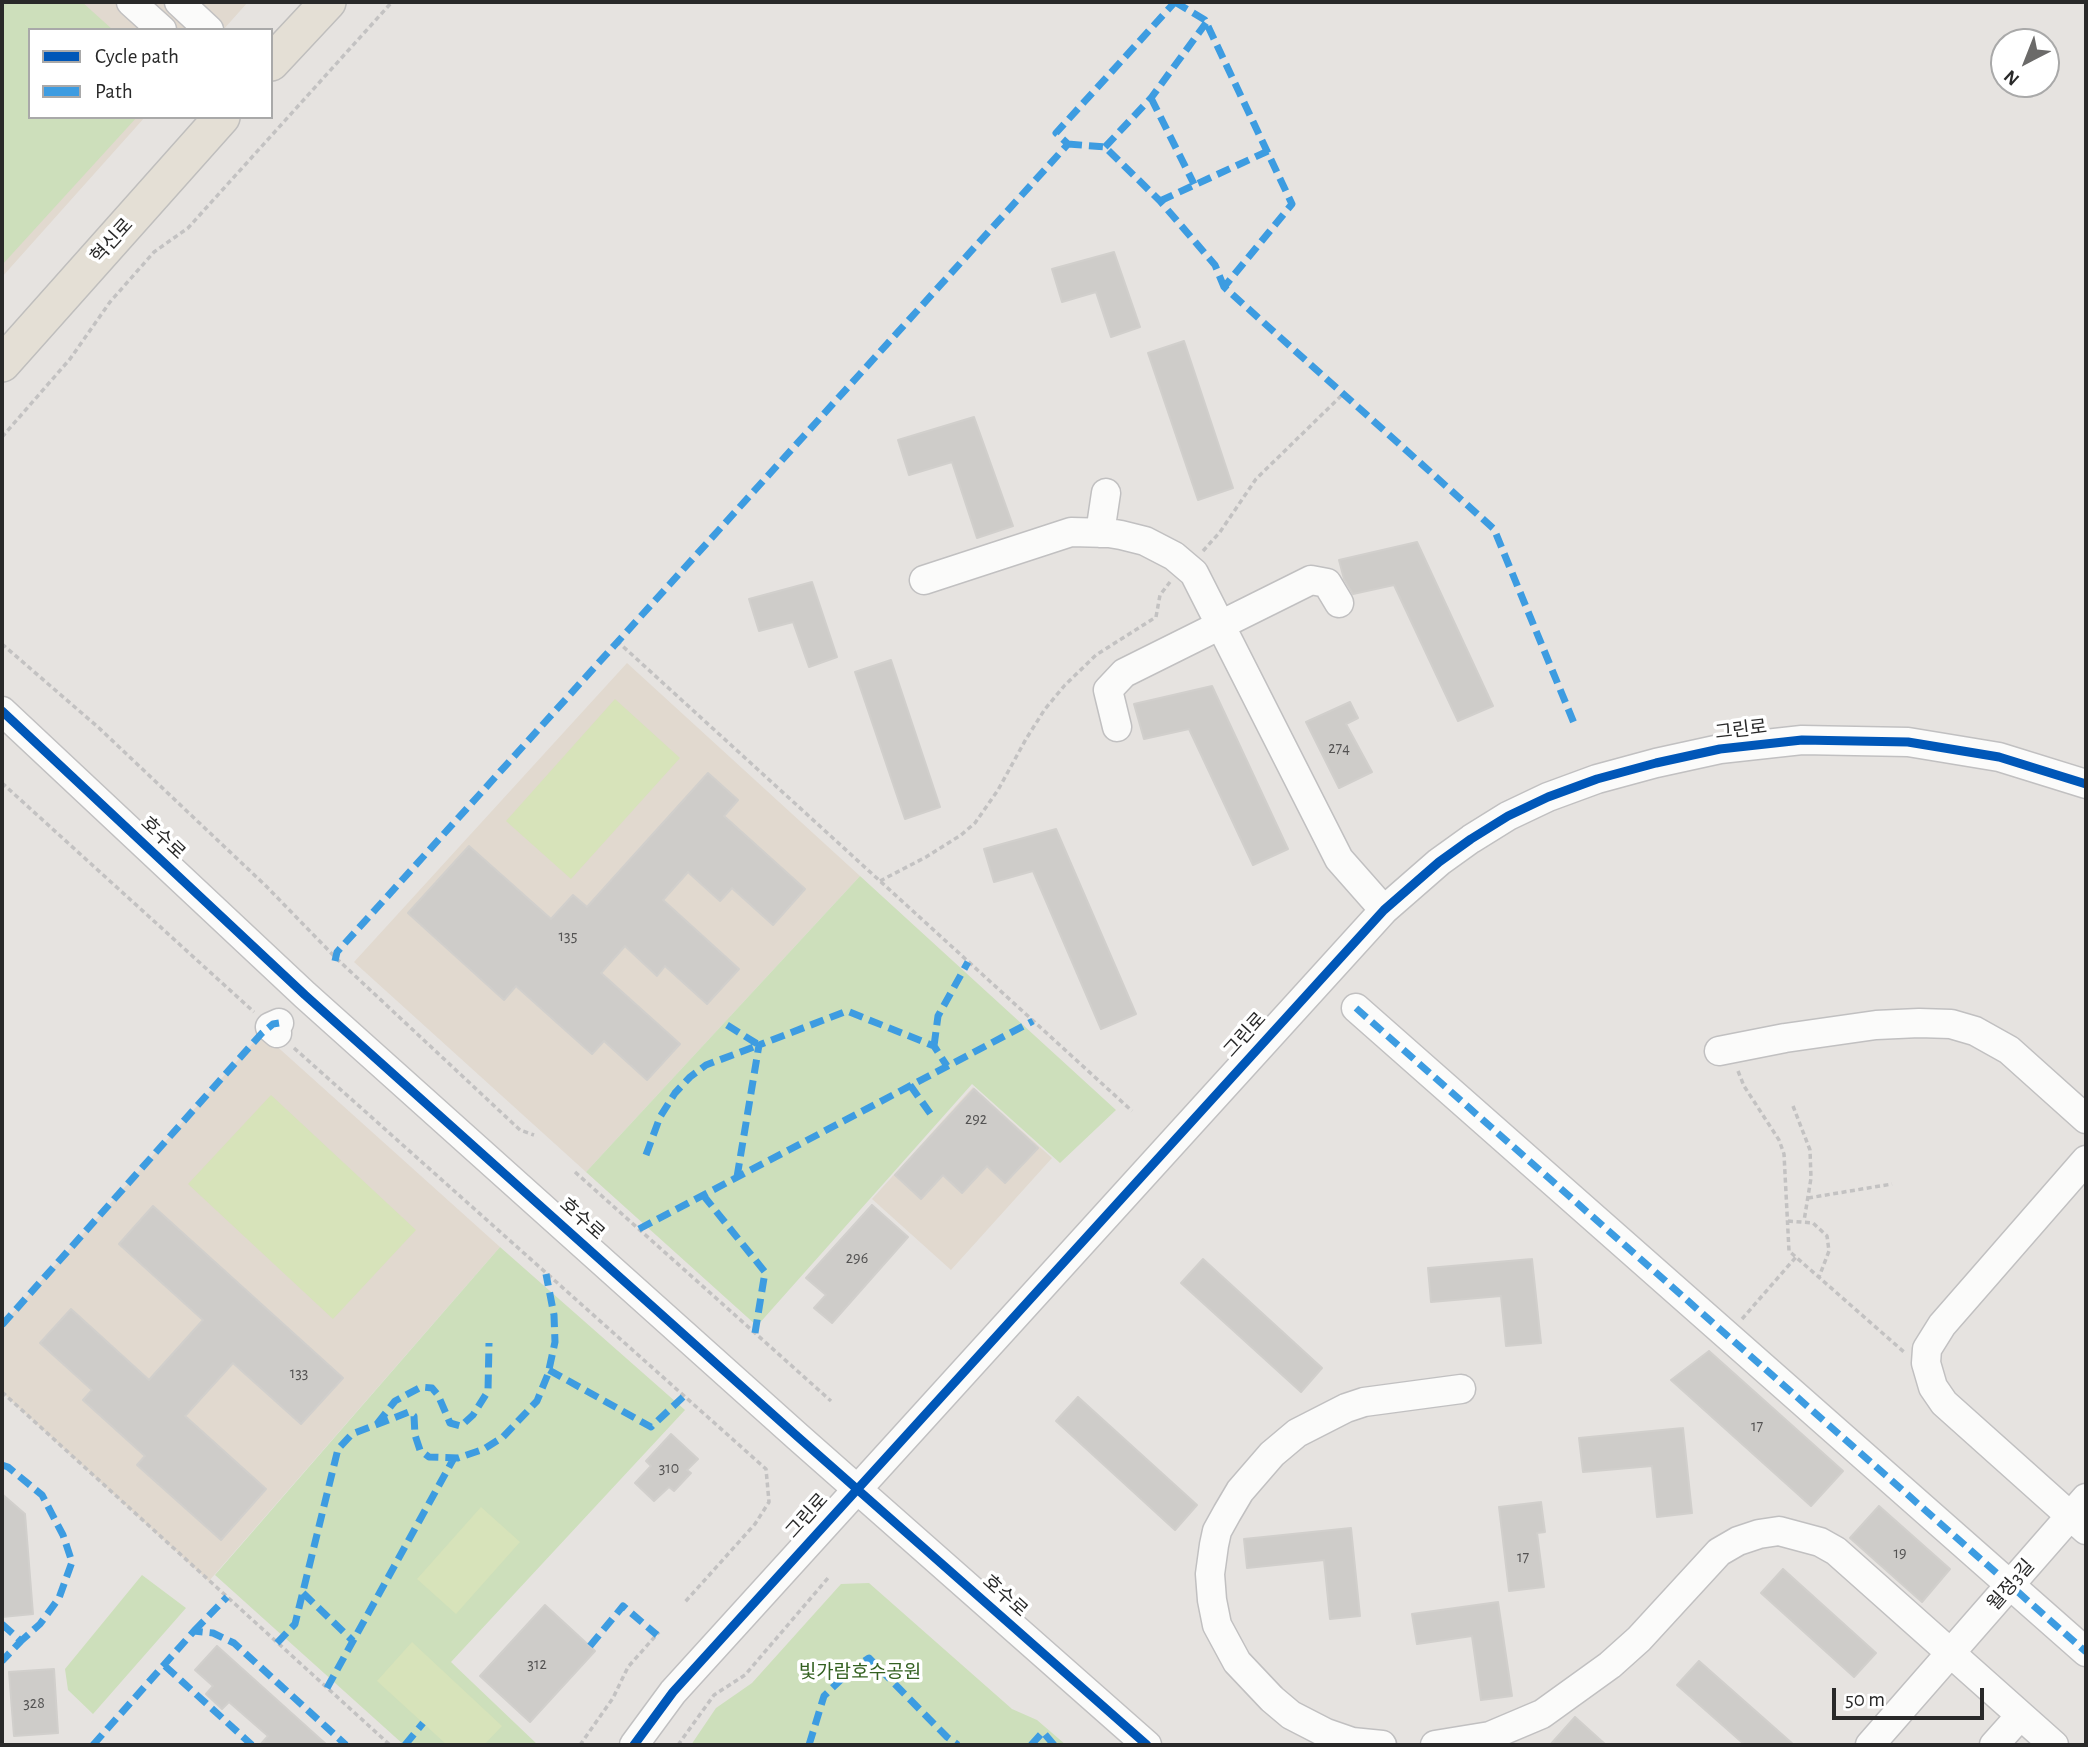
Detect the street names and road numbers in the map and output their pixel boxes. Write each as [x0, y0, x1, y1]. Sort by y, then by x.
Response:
street label: 혁신로 [86, 214, 138, 268]
street label: 그린로 [1714, 715, 1768, 745]
street label: 호수로 [136, 812, 190, 864]
street label: 그린로 [1219, 1008, 1271, 1062]
street label: 호수로 [555, 1193, 609, 1245]
street label: 그린로 [781, 1489, 833, 1543]
street label: 월정3길 [1983, 1555, 2039, 1615]
street label: 호수로 [978, 1570, 1032, 1622]

